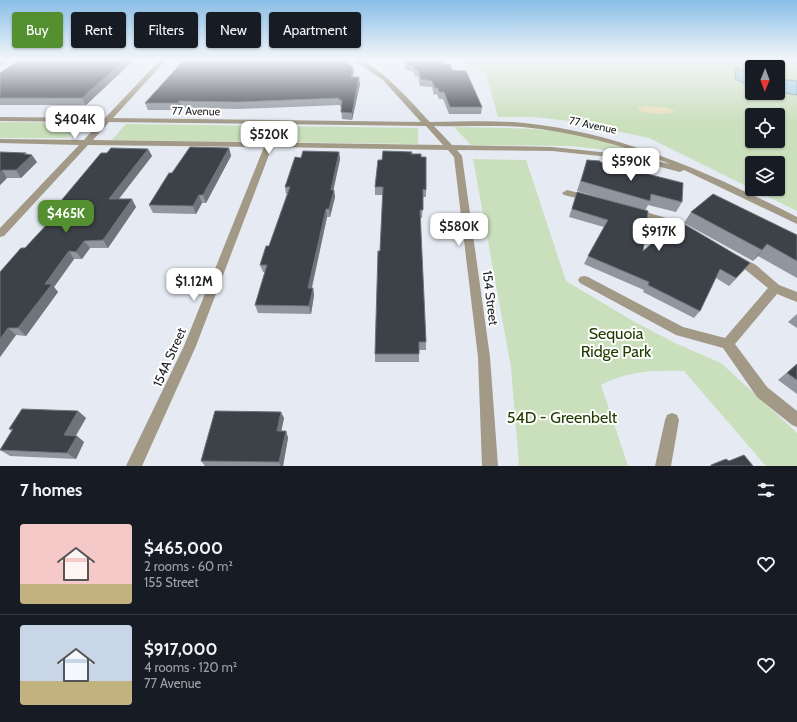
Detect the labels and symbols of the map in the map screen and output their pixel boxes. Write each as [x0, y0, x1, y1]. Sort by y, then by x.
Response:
north arrow [745, 60, 785, 100]
street label: 77 Avenue [172, 104, 221, 118]
pin: $404K [47, 106, 103, 140]
street label: 77 Avenue [568, 113, 618, 137]
pin: $520K [241, 121, 297, 155]
pin: $590K [603, 148, 659, 182]
pin: $465K [38, 200, 94, 234]
pin: $580K [431, 213, 487, 247]
pin: $917K [631, 218, 687, 252]
pin: $1.12M [161, 268, 227, 302]
street label: 154 Street [480, 270, 502, 327]
street label: 154A Street [149, 324, 189, 389]
park label: Sequoia Ridge Park [581, 324, 652, 361]
park label: 54D - Greenbelt [507, 408, 618, 427]

